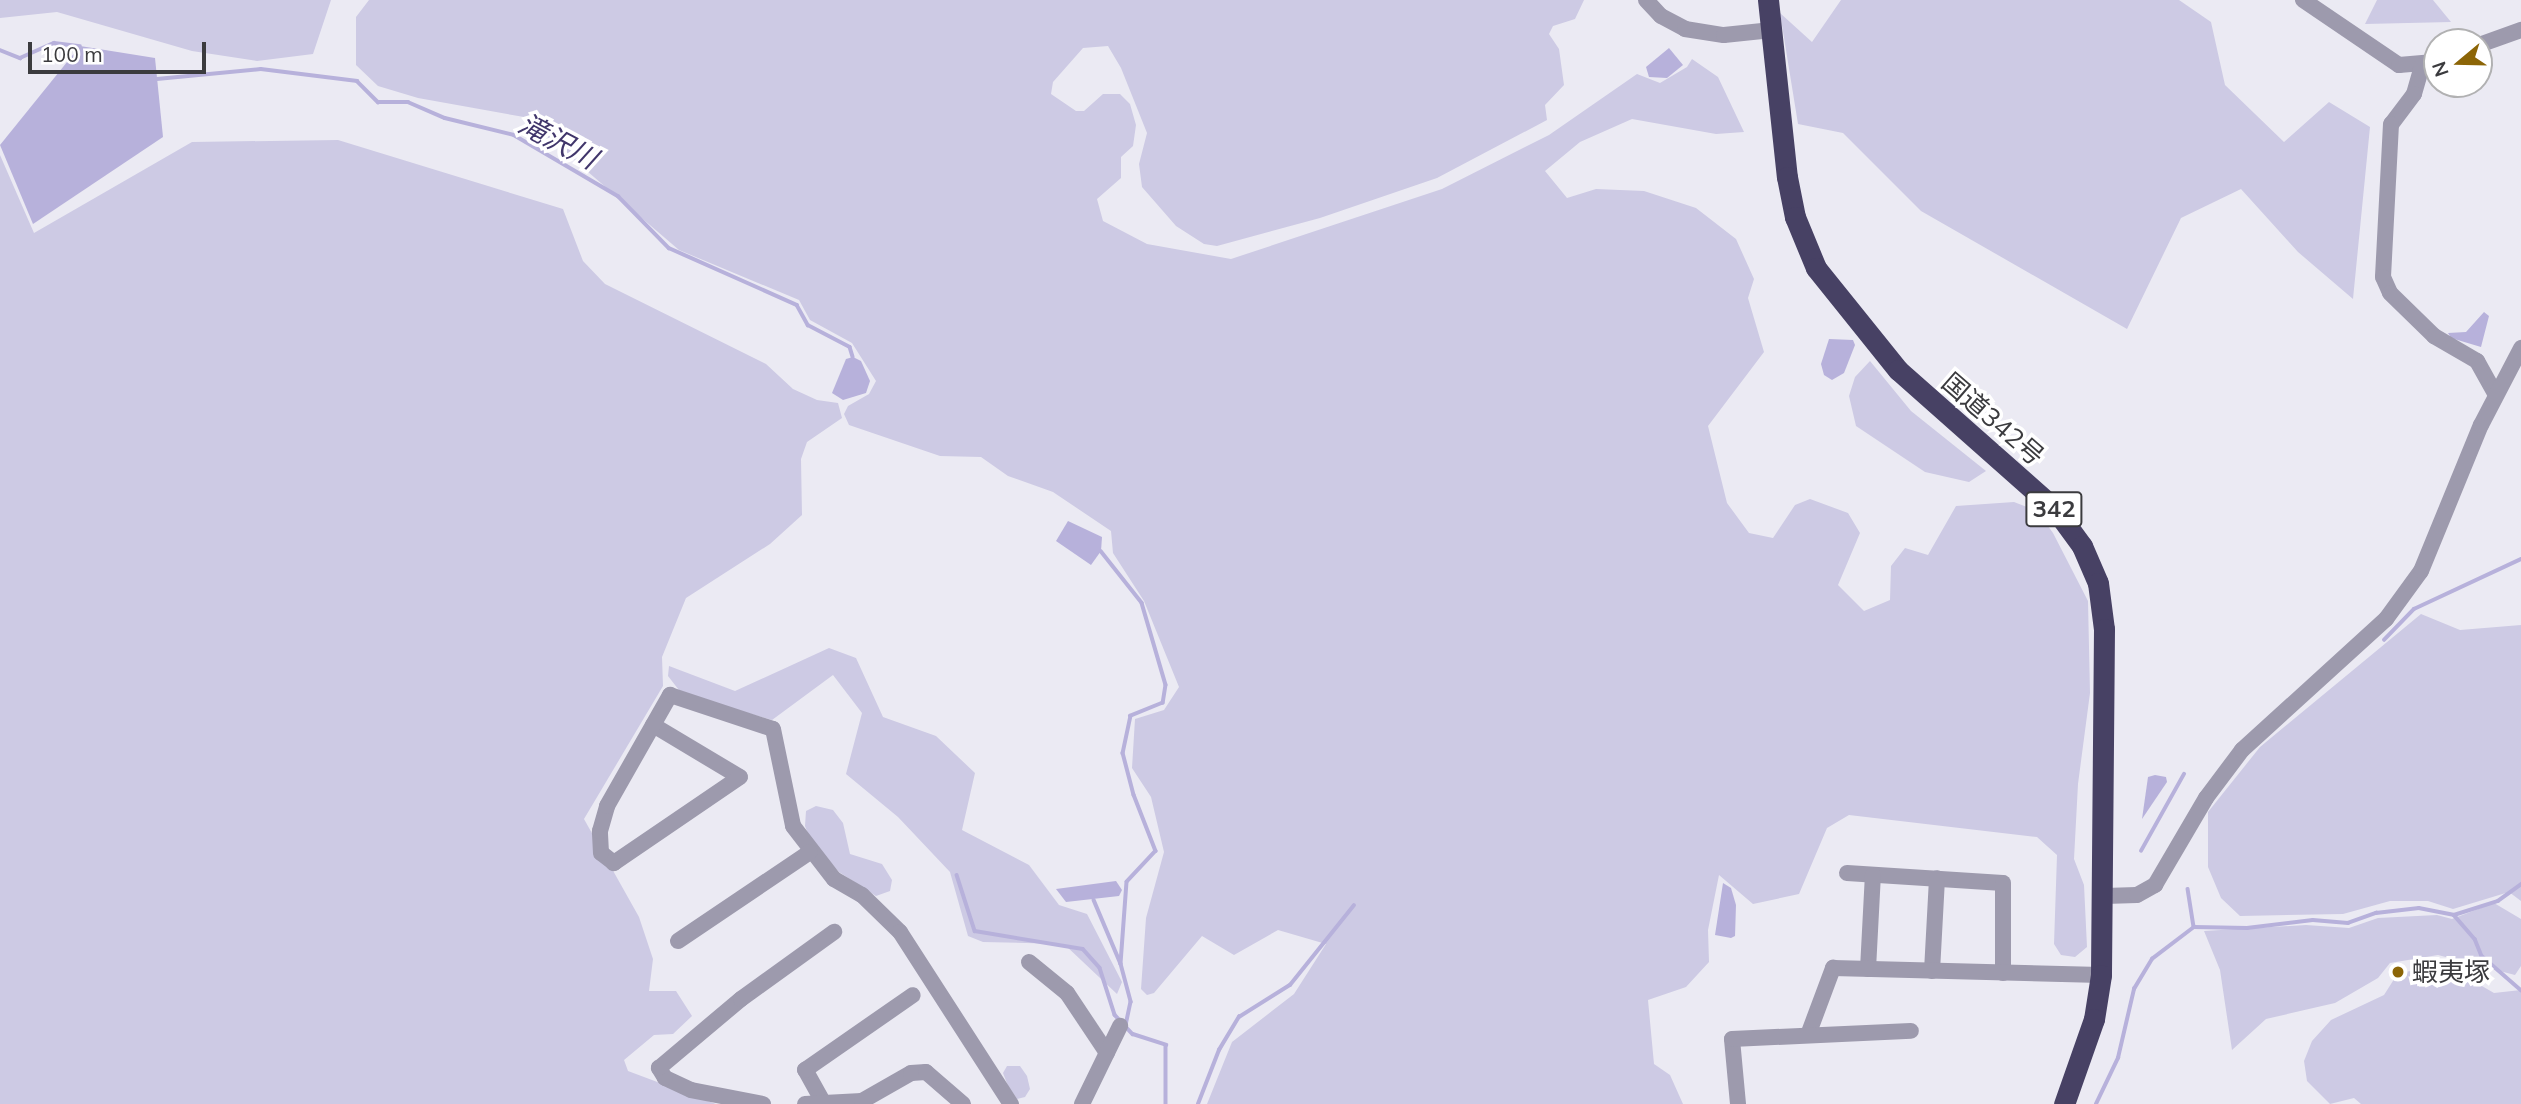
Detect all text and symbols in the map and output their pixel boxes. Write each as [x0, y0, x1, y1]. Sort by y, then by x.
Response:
scale bar [32, 28, 210, 72]
north arrow [2423, 28, 2493, 98]
text: 100 m [41, 41, 103, 67]
text: N [2426, 58, 2454, 80]
water label: 滝沢川 [513, 106, 603, 176]
street label: 国道342号 [1936, 366, 2050, 472]
road number: 342 [2024, 488, 2084, 530]
place label: 蝦夷塚 [2412, 956, 2490, 988]
marker: 蝦夷塚 [2390, 964, 2406, 980]

